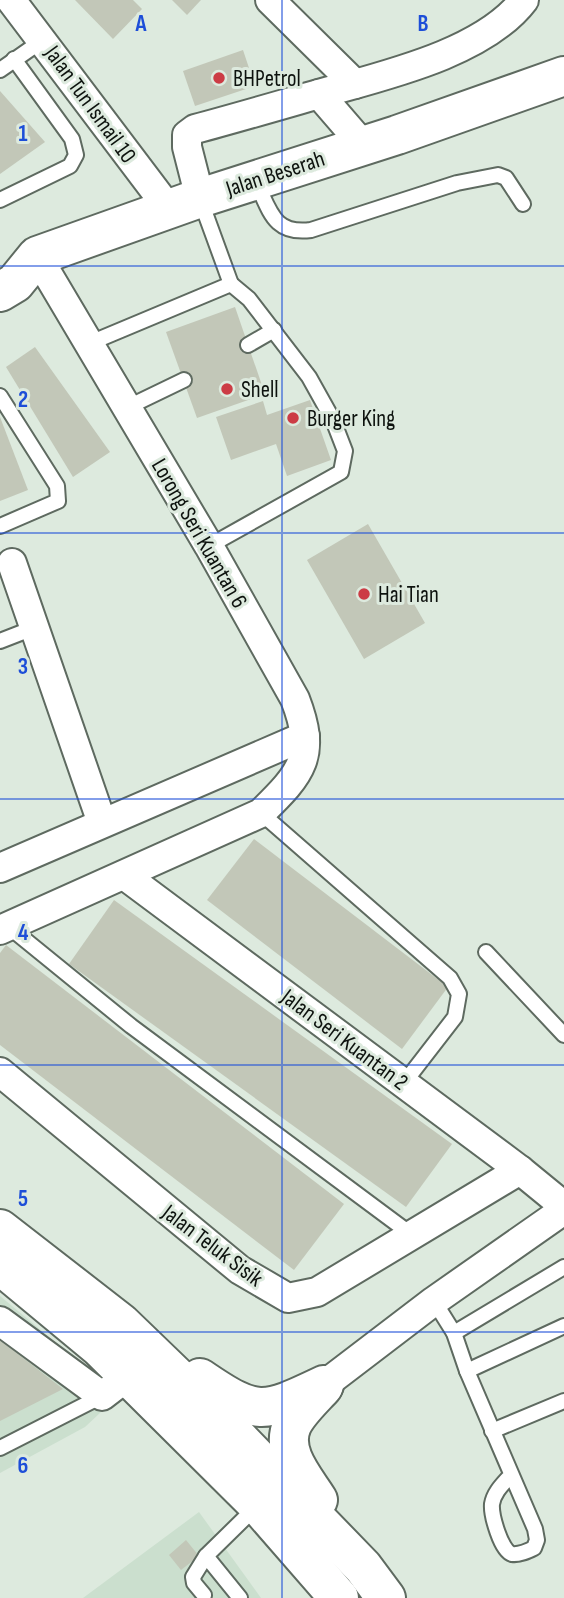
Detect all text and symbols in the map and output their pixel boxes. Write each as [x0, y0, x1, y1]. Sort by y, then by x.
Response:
text: A [135, 10, 148, 38]
text: B [418, 10, 429, 38]
street label: Jalan Tun Ismail 10 [38, 40, 142, 169]
place label: BHPetrol [233, 65, 301, 93]
marker: BHPetrol [211, 70, 227, 86]
text: 1 [18, 120, 28, 148]
street label: Jalan Beserah [221, 145, 328, 203]
place label: Shell [241, 376, 279, 404]
marker: Shell [219, 381, 235, 397]
text: 2 [18, 386, 28, 414]
place label: Burger King [307, 405, 395, 433]
marker: Burger King [285, 410, 301, 426]
street label: Lorong Seri Kuantan 6 [145, 454, 253, 613]
place label: Hai Tian [378, 581, 439, 609]
marker: Hai Tian [356, 586, 372, 602]
text: 3 [18, 653, 28, 681]
text: 4 [18, 919, 29, 947]
street label: Jalan Seri Kuantan 2 [275, 983, 413, 1096]
text: 5 [18, 1185, 28, 1213]
street label: Jalan Teluk Sisik [156, 1198, 269, 1293]
text: 6 [18, 1452, 28, 1480]

